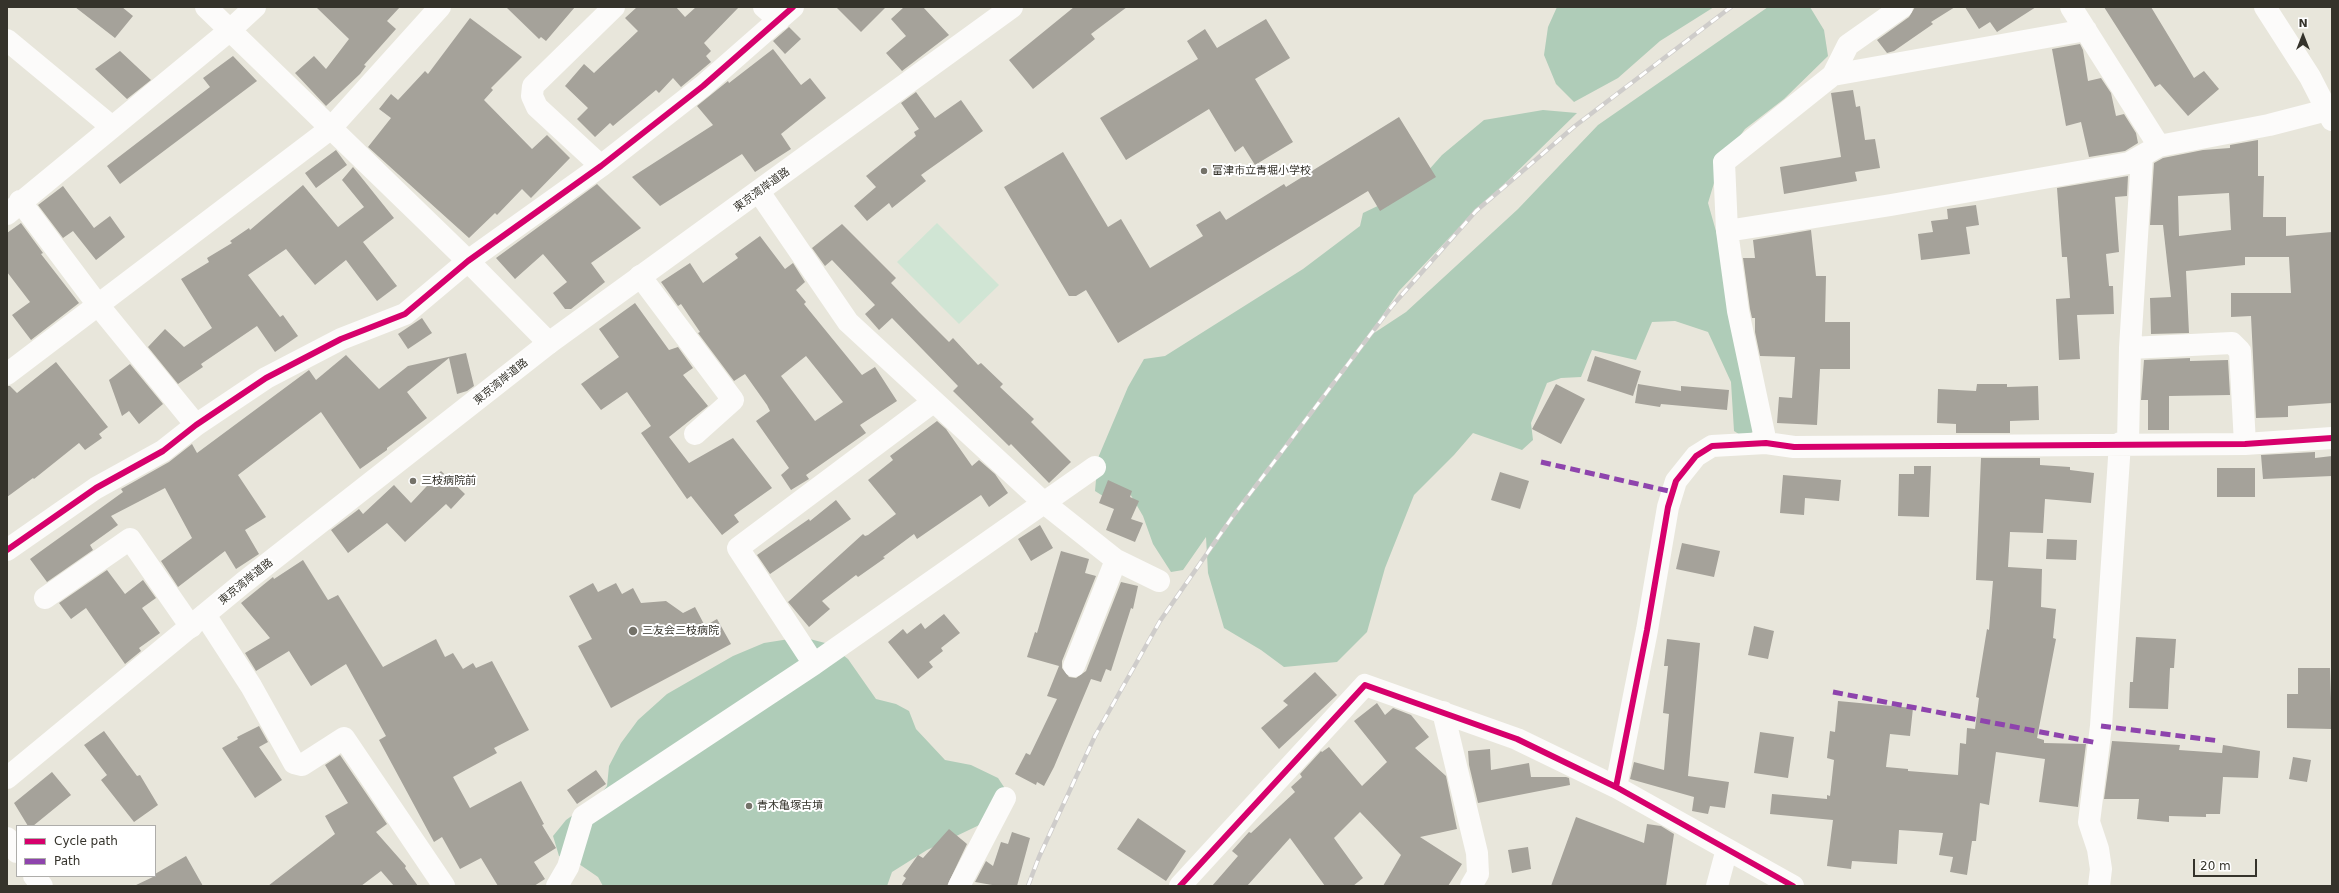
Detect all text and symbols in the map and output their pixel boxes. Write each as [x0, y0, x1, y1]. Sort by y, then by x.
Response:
north arrow [2283, 16, 2323, 56]
text: N [2298, 17, 2308, 30]
place label: 富津市立青堀小学校 [1212, 164, 1311, 178]
street label: 東京湾岸道路 [731, 165, 793, 215]
marker: 富津市立青堀小学校 [1199, 166, 1209, 176]
street label: 東京湾岸道路 [471, 356, 531, 408]
place label: 三枝病院前 [421, 474, 476, 488]
marker: 三枝病院前 [408, 476, 418, 486]
street label: 東京湾岸道路 [216, 556, 276, 608]
place label: 三友会三枝病院 [642, 624, 719, 638]
marker: 三友会三枝病院 [627, 625, 639, 637]
place label: 青木亀塚古墳 [757, 799, 823, 813]
marker: 青木亀塚古墳 [744, 801, 754, 811]
legend [16, 825, 156, 877]
text: Cycle path [54, 834, 118, 848]
scale bar [2195, 851, 2259, 877]
text: Path [54, 854, 80, 868]
text: 20 m [2200, 859, 2231, 873]

